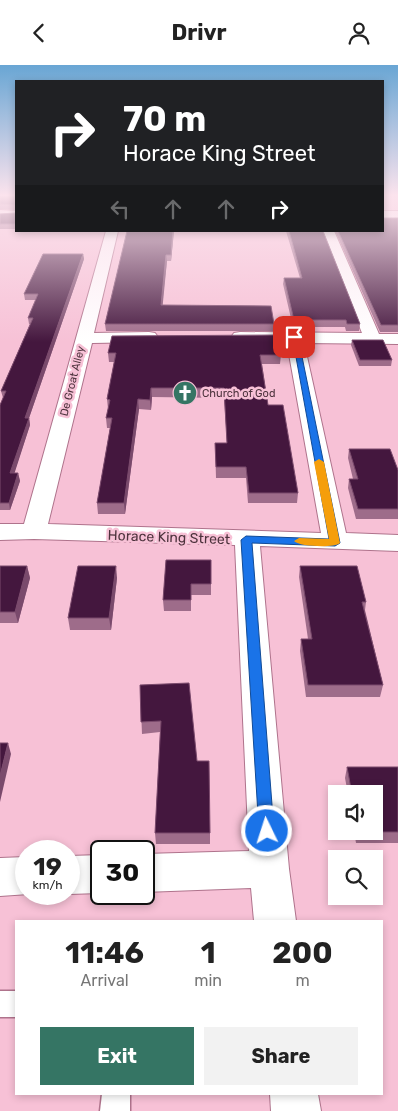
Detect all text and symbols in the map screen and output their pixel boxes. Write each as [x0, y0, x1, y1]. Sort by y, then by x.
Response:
icon: back [25, 19, 53, 47]
text: Drivr [171, 19, 227, 46]
icon: person [345, 19, 373, 47]
text: 70 m [123, 98, 206, 140]
icon: right [40, 100, 105, 165]
text: Horace King Street [123, 140, 316, 167]
icon: left [106, 195, 134, 223]
icon: ahead [159, 195, 187, 223]
icon: ahead [212, 195, 240, 223]
icon: right [265, 195, 293, 223]
pin [273, 316, 315, 358]
icon: arrive [280, 323, 308, 351]
street label: De Groat Alley [57, 345, 87, 418]
church icon: Church of God [172, 380, 198, 406]
place label: Church of God [202, 387, 275, 400]
street label: Horace King Street [107, 527, 231, 548]
map controls [328, 785, 383, 905]
button: sound [328, 785, 383, 840]
position arrow [240, 804, 292, 856]
speed limit sign: 30 [90, 840, 155, 905]
button: search [328, 850, 383, 905]
text: 19 [33, 852, 62, 881]
text: km/h [33, 878, 62, 892]
text: 11:46 [65, 935, 144, 971]
text: 1 [201, 935, 216, 971]
text: 200 [272, 935, 333, 971]
text: Arrival [81, 971, 129, 990]
text: min [194, 971, 222, 990]
text: m [295, 971, 310, 990]
button: Exit [40, 1027, 194, 1085]
button: Share [204, 1027, 358, 1085]

